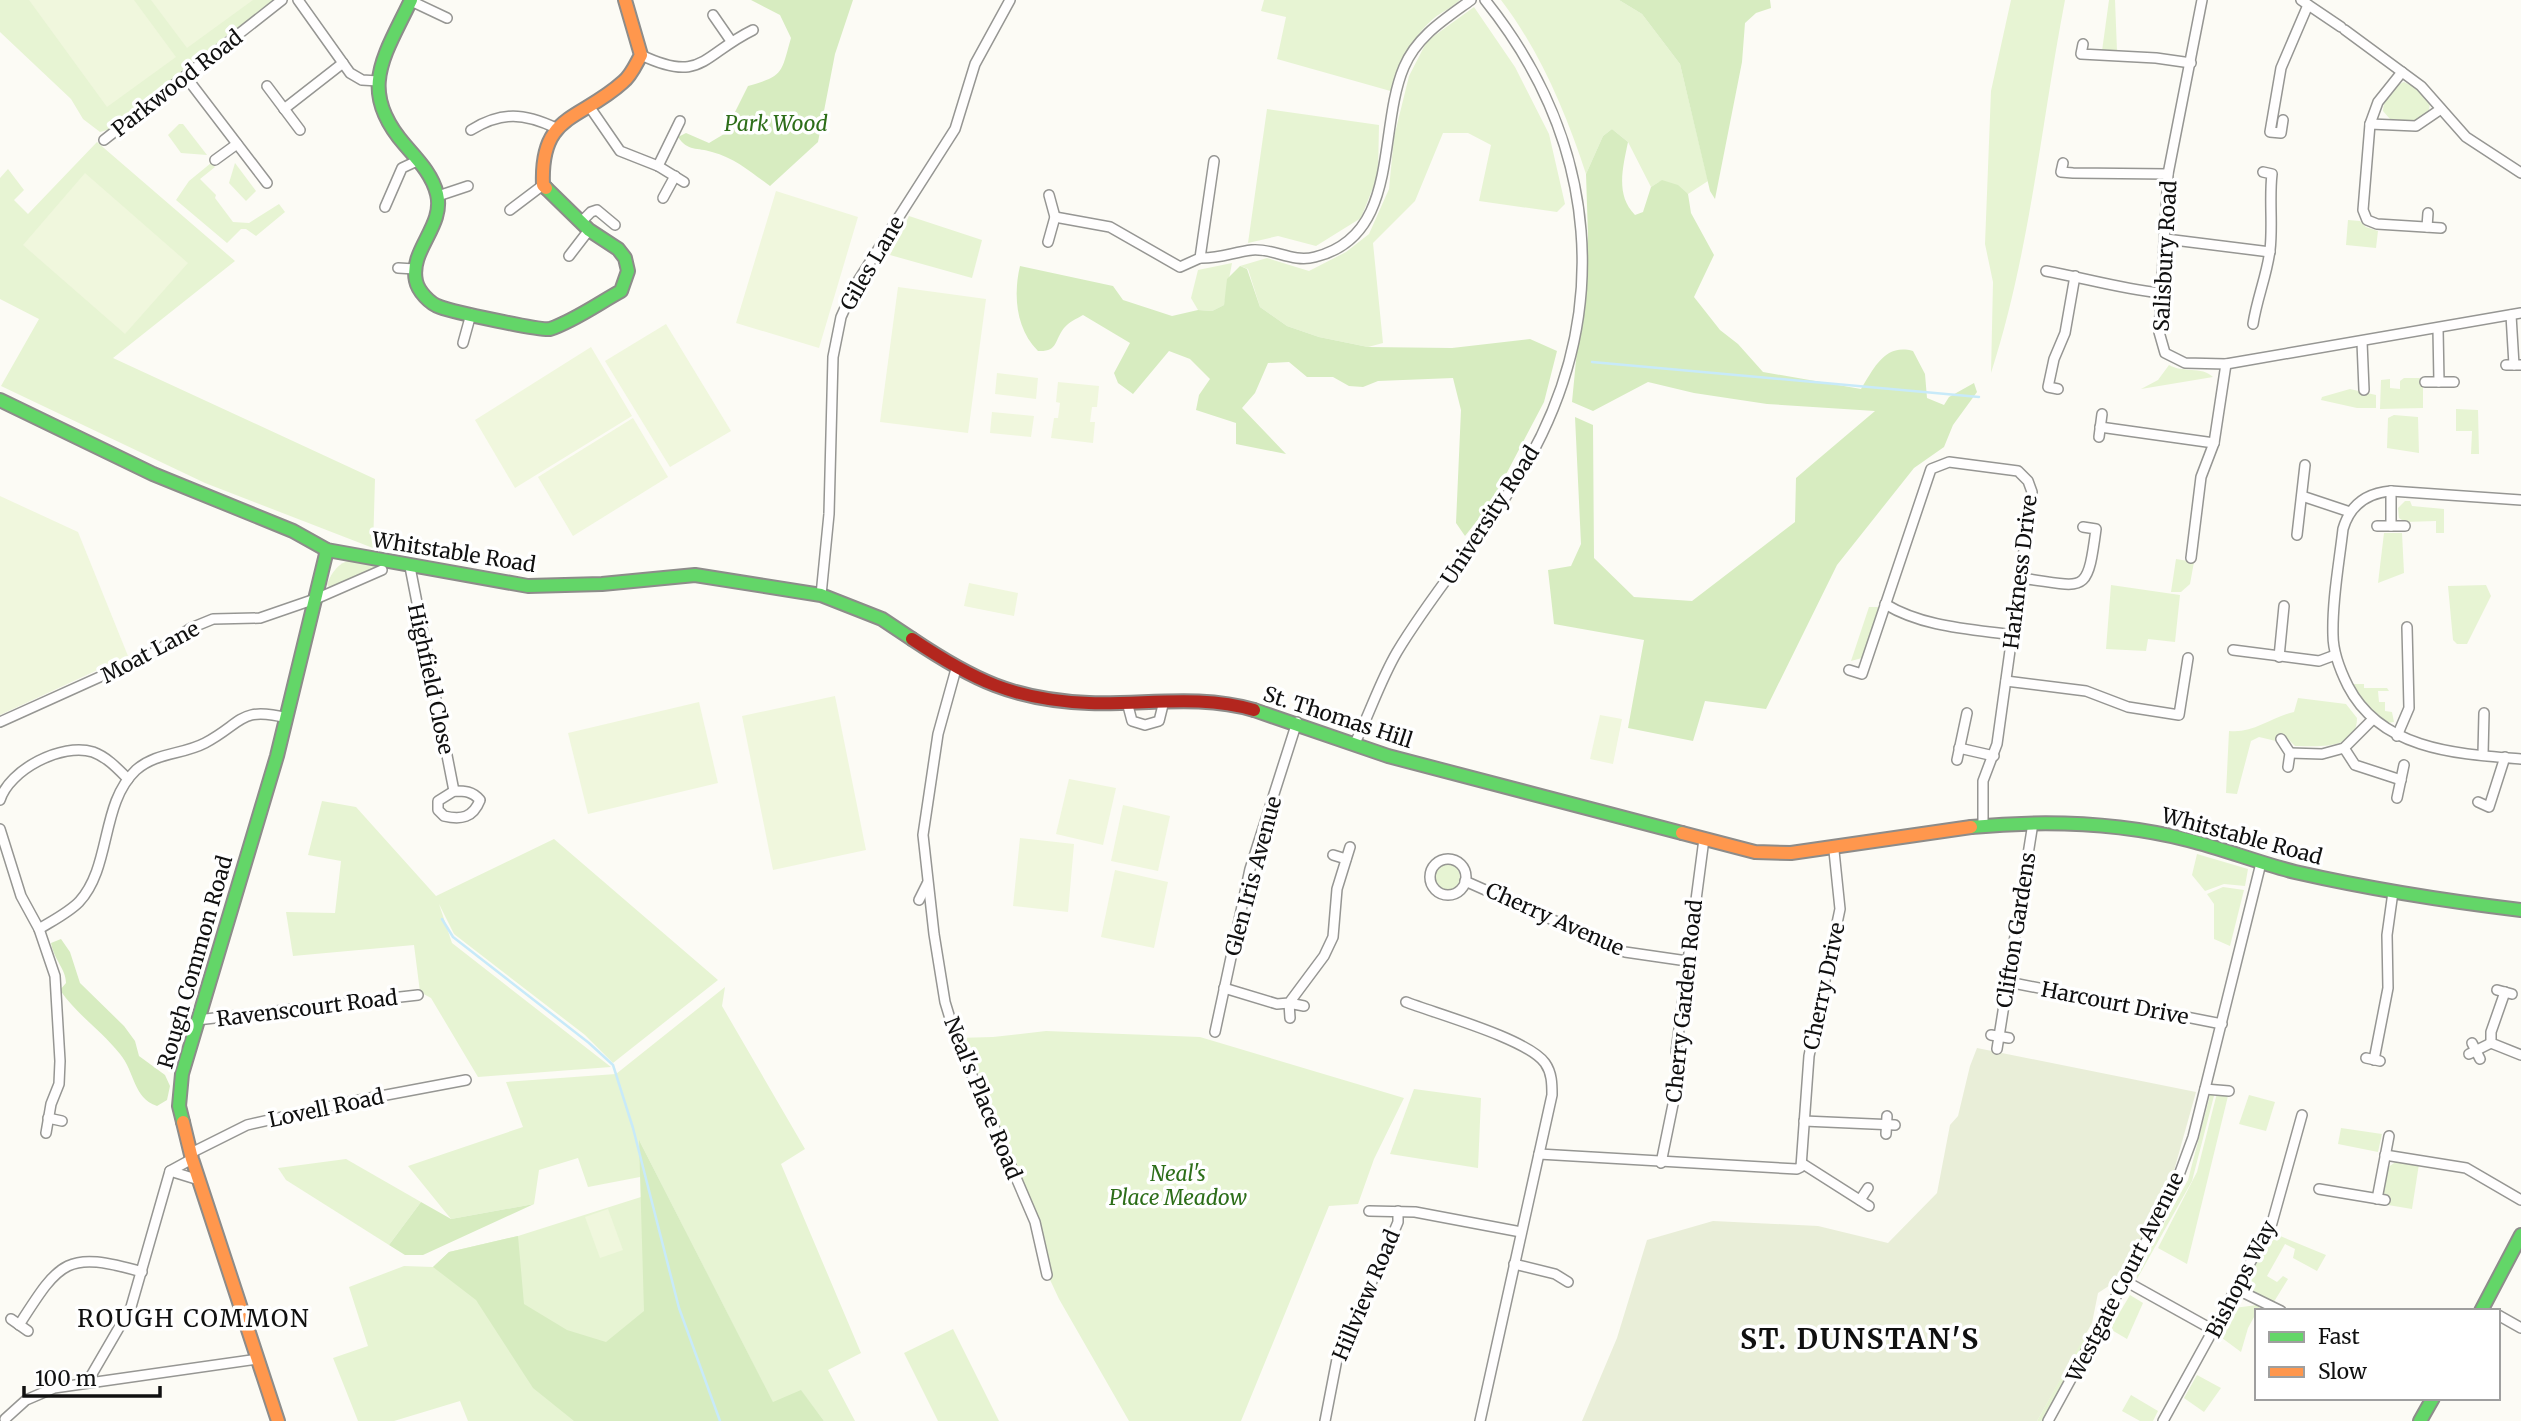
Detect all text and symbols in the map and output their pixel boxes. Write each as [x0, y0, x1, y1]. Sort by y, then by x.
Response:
street label: Parkwood Road [106, 23, 248, 142]
park label: Park Wood [724, 110, 828, 137]
street label: Salisbury Road [2148, 179, 2182, 332]
street label: Giles Lane [834, 211, 910, 315]
street label: University Road [1435, 440, 1545, 590]
street label: Harkness Drive [1997, 493, 2043, 651]
street label: Whitstable Road [369, 526, 538, 578]
street label: Highfield Close [402, 601, 460, 757]
street label: Moat Lane [96, 615, 204, 689]
street label: St. Thomas Hill [1260, 680, 1417, 754]
street label: Glen Iris Avenue [1219, 793, 1287, 959]
street label: Whitstable Road [2158, 801, 2326, 871]
street label: Clifton Gardens [1990, 850, 2042, 1010]
street label: Rough Common Road [152, 852, 238, 1072]
street label: Cherry Avenue [1482, 876, 1628, 962]
street label: Cherry Garden Road [1660, 898, 1708, 1104]
street label: Cherry Drive [1797, 920, 1851, 1052]
street label: Harcourt Drive [2039, 975, 2191, 1031]
street label: Ravenscourt Road [215, 983, 399, 1032]
street label: Neal's Place Road [938, 1013, 1028, 1184]
street label: Lovell Road [266, 1083, 386, 1133]
park label: Neal's Place Meadow [1109, 1160, 1247, 1211]
street label: Westgate Court Avenue [2060, 1168, 2190, 1387]
street label: Bishops Way [2200, 1215, 2283, 1342]
street label: Hillview Road [1326, 1225, 1406, 1365]
district label: ROUGH COMMON [77, 1303, 311, 1334]
legend [2255, 1309, 2500, 1400]
district label: ST. DUNSTAN'S [1740, 1321, 1980, 1357]
text: Fast [2318, 1323, 2360, 1350]
scale bar [24, 1354, 161, 1398]
text: Slow [2318, 1358, 2367, 1385]
text: 100 m [35, 1365, 97, 1392]

